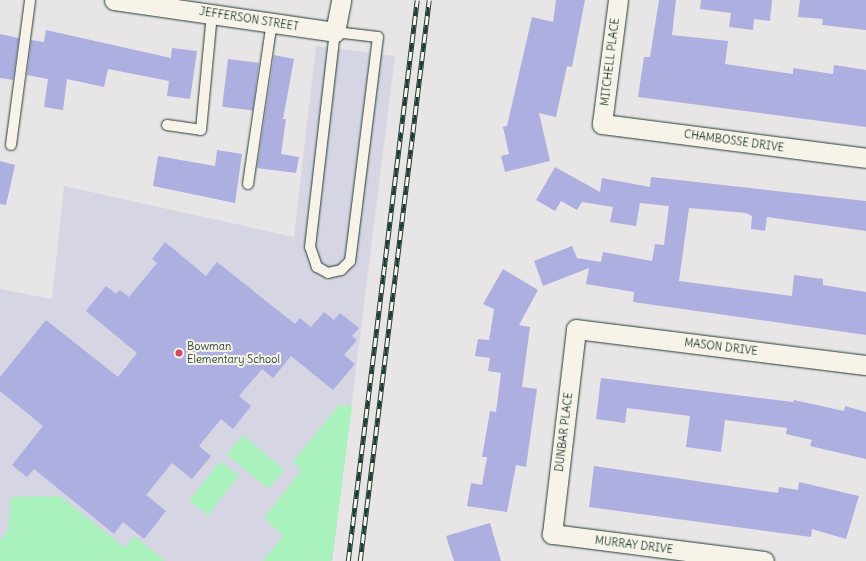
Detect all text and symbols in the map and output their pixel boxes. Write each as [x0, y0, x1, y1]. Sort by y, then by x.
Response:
street label: JEFFERSON STREET [198, 5, 300, 33]
street label: MITCHELL PLACE [598, 17, 622, 107]
street label: CHAMBOSSE DRIVE [683, 127, 785, 155]
street label: MASON DRIVE [684, 336, 758, 358]
place label: Bowman Elementary School [187, 340, 280, 366]
marker: Bowman Elementary School [174, 348, 184, 358]
street label: DUNBAR PLACE [553, 391, 575, 473]
street label: MURRAY DRIVE [594, 534, 674, 556]

